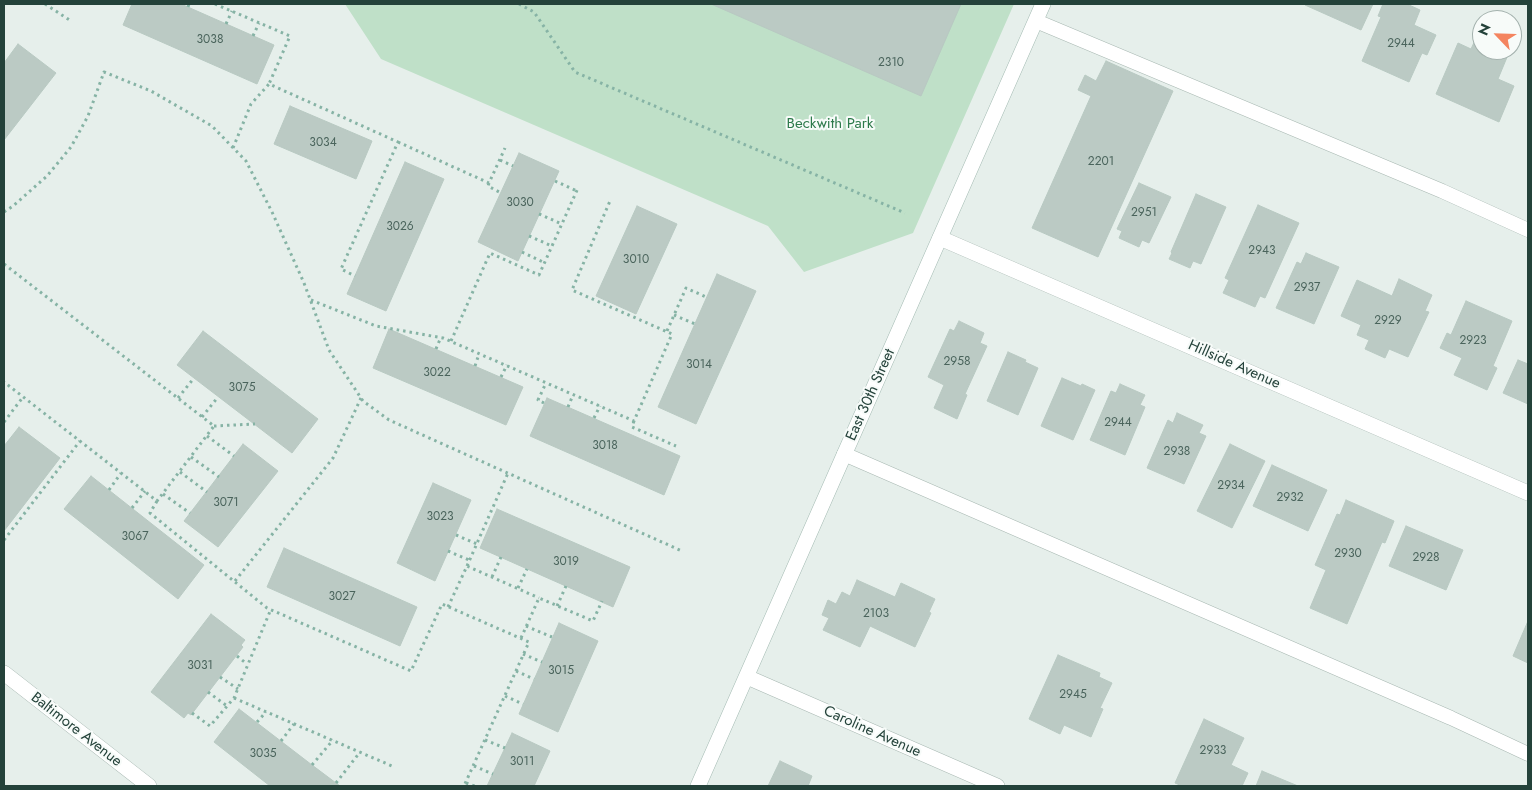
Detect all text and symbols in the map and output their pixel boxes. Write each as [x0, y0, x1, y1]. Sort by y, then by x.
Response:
north arrow [1472, 10, 1522, 60]
text: N [1473, 20, 1496, 38]
house number: 3038 [197, 33, 223, 47]
house number: 2944 [1387, 37, 1415, 51]
house number: 2310 [878, 56, 904, 70]
park label: Beckwith Park [787, 115, 873, 133]
house number: 3034 [309, 136, 337, 150]
house number: 2201 [1088, 155, 1114, 169]
house number: 3030 [506, 196, 534, 210]
house number: 2951 [1131, 206, 1157, 220]
house number: 3026 [386, 220, 414, 234]
house number: 2943 [1248, 244, 1276, 258]
house number: 3010 [623, 253, 649, 267]
house number: 2937 [1294, 281, 1320, 295]
house number: 2929 [1374, 314, 1402, 328]
house number: 2923 [1459, 334, 1487, 348]
street label: Hillside Avenue [1185, 337, 1283, 393]
street label: East 30th Street [843, 346, 899, 444]
house number: 2958 [943, 355, 971, 369]
house number: 3014 [686, 358, 712, 372]
house number: 3022 [423, 366, 451, 380]
house number: 3075 [229, 381, 255, 395]
house number: 2944 [1104, 416, 1132, 430]
house number: 3018 [592, 439, 618, 453]
house number: 2938 [1164, 445, 1190, 459]
house number: 2934 [1217, 479, 1245, 493]
house number: 2932 [1276, 491, 1304, 505]
house number: 3071 [213, 496, 239, 510]
house number: 3023 [426, 510, 454, 524]
house number: 3067 [122, 530, 148, 544]
house number: 2930 [1334, 547, 1362, 561]
house number: 2928 [1412, 551, 1440, 565]
house number: 3019 [553, 555, 579, 569]
house number: 3027 [329, 590, 355, 604]
house number: 2103 [863, 607, 889, 621]
house number: 3031 [187, 659, 213, 673]
house number: 3015 [548, 664, 574, 678]
house number: 2945 [1059, 688, 1087, 702]
street label: Baltimore Avenue [27, 689, 125, 771]
street label: Caroline Avenue [820, 702, 924, 762]
house number: 2933 [1200, 744, 1226, 758]
house number: 3035 [249, 747, 277, 761]
house number: 3011 [510, 755, 534, 769]

